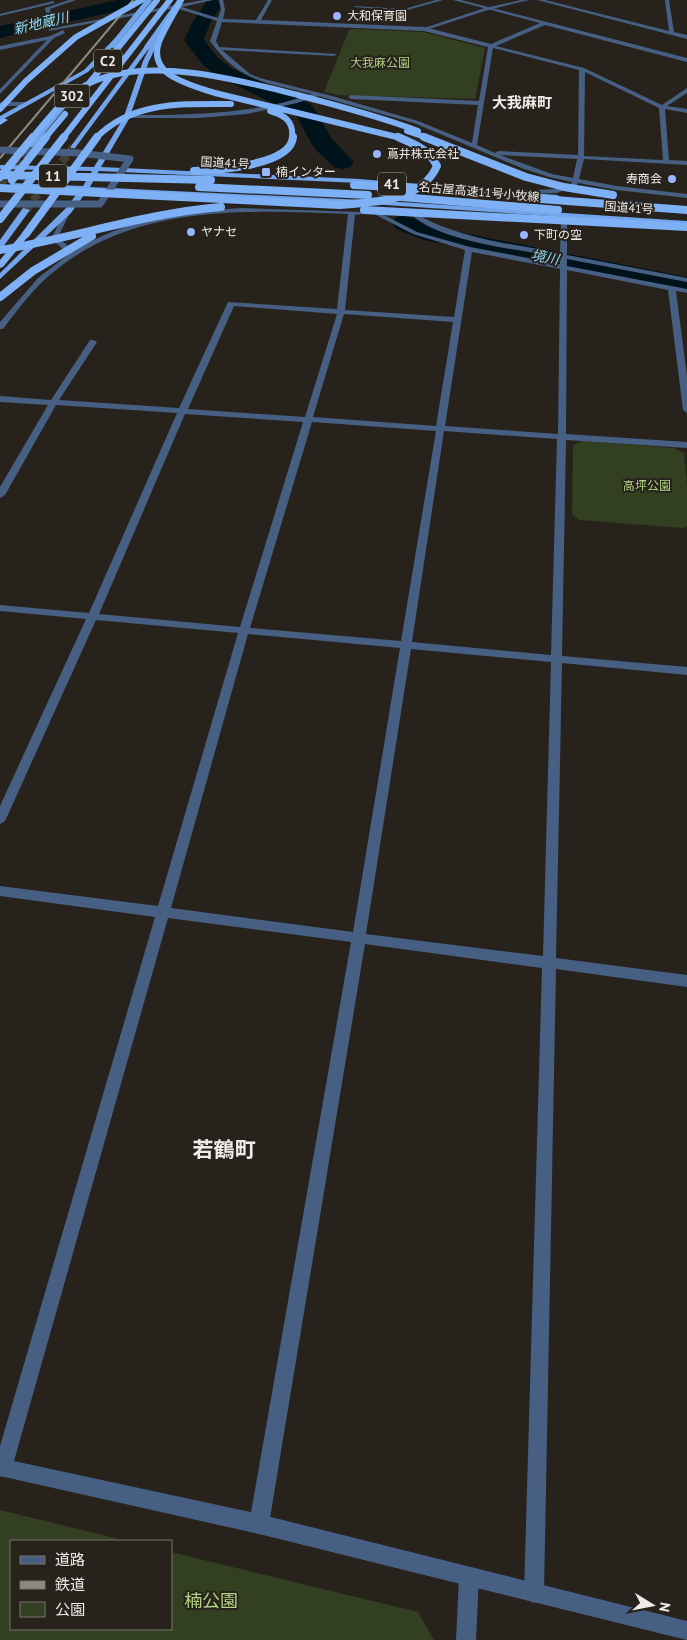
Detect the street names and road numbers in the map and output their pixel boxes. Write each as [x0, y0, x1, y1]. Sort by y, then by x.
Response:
road number: C2 [94, 49, 122, 72]
road number: 302 [54, 84, 90, 108]
street label: 国道41号 [200, 154, 250, 171]
road number: 11 [39, 165, 67, 188]
road number: 41 [378, 172, 406, 195]
street label: 名古屋高速11号小牧線 [418, 179, 540, 204]
street label: 国道41号 [604, 198, 654, 217]

